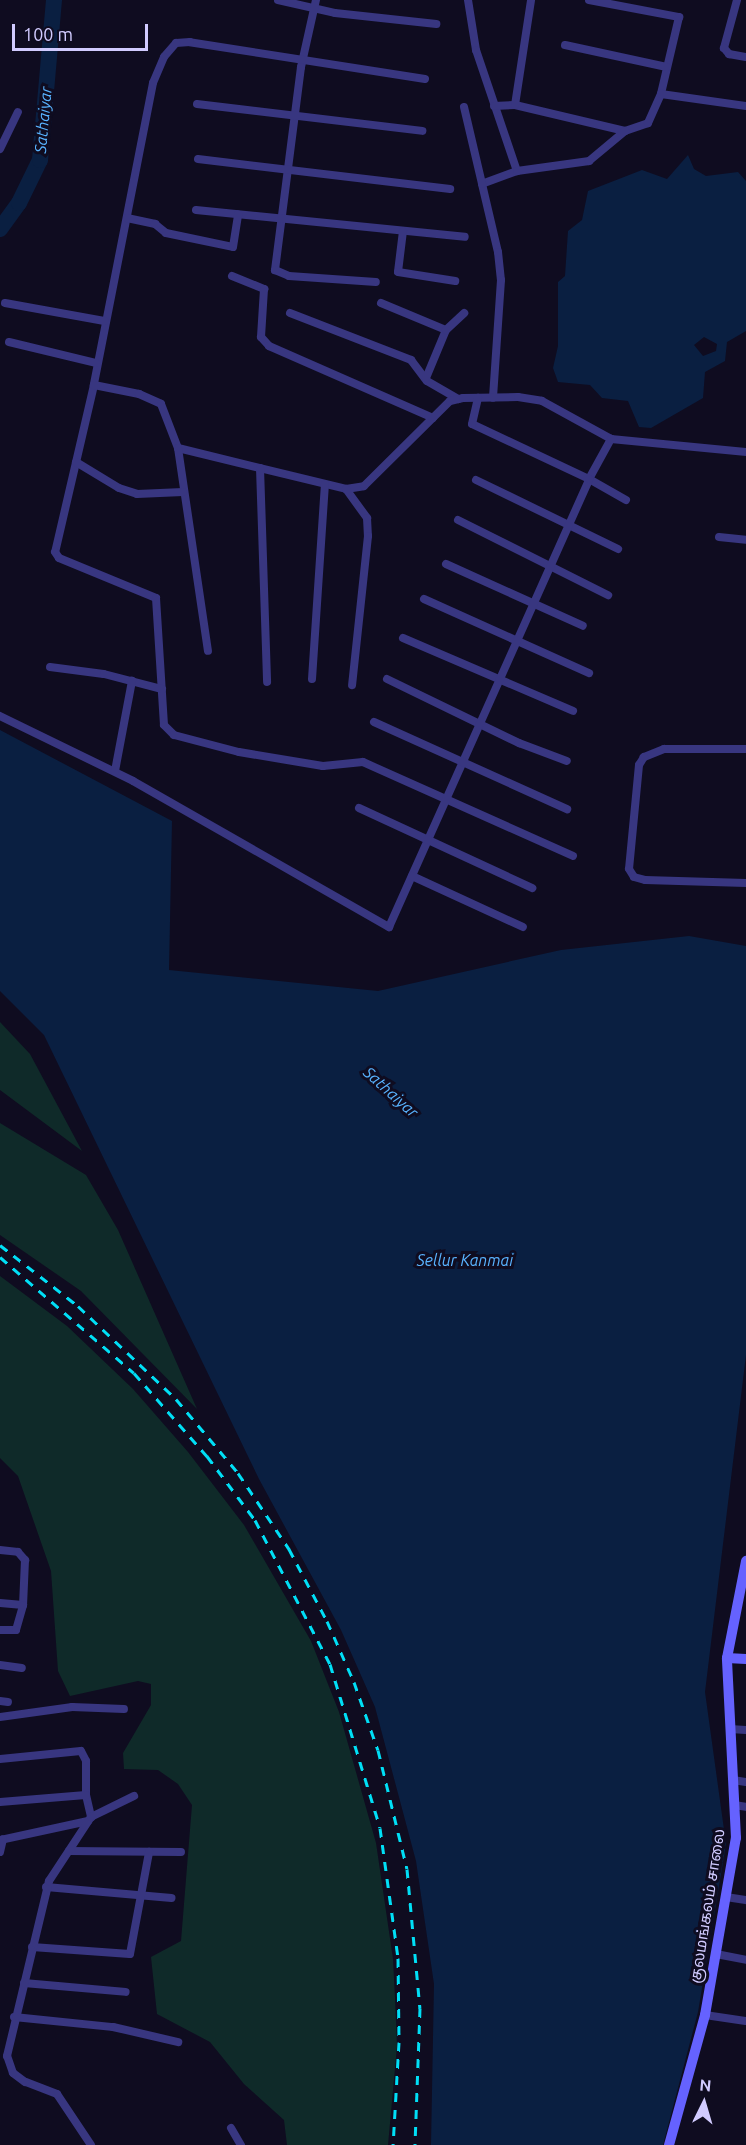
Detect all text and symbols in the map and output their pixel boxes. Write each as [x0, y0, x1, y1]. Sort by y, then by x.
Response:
scale bar [15, 12, 152, 50]
text: 100 m [23, 24, 73, 44]
water label: Sathaiyar [31, 86, 55, 154]
water label: Sathaiyar [360, 1063, 422, 1121]
water label: Sellur Kanmai [417, 1250, 513, 1270]
street label: குலமங்கலம் சாலை [686, 1828, 728, 1984]
north arrow [674, 2073, 734, 2133]
text: N [699, 2076, 712, 2095]

